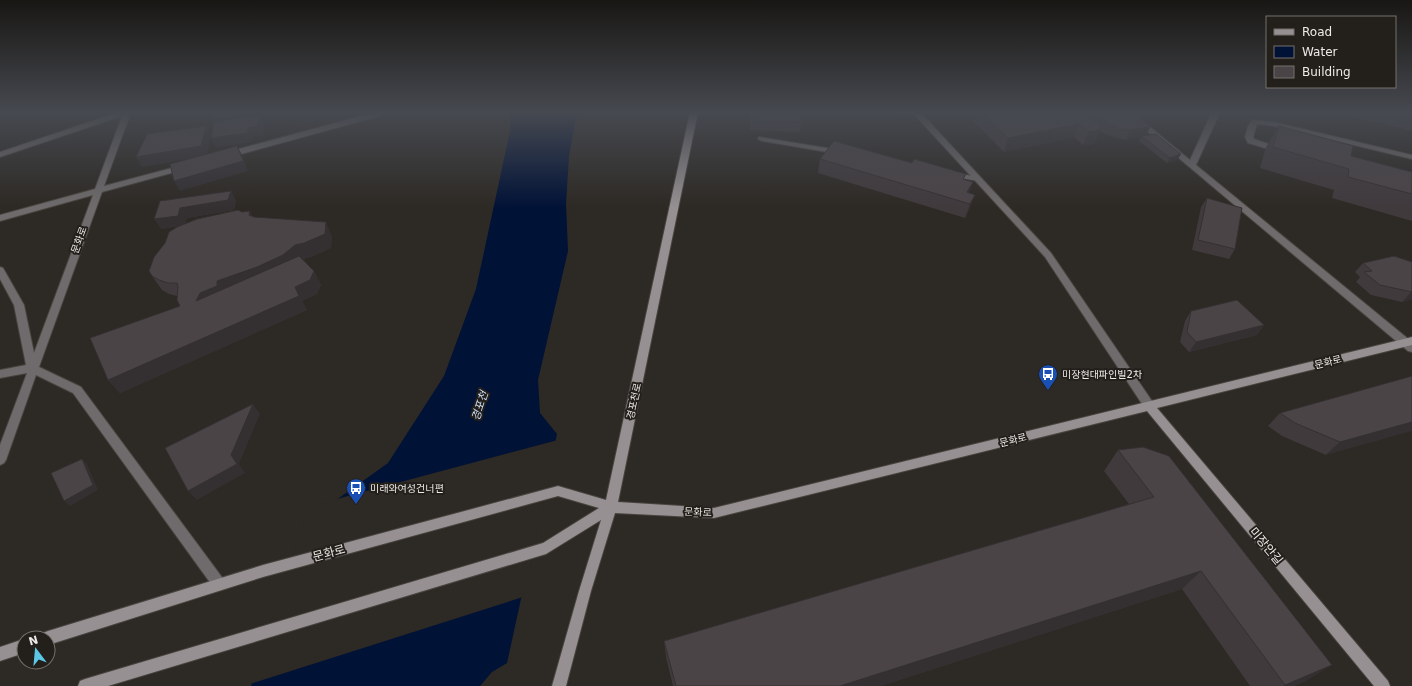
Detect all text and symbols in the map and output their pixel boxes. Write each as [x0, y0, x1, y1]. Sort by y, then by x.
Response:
legend [1266, 16, 1396, 88]
text: Road [1302, 25, 1332, 39]
text: Water [1302, 45, 1338, 59]
text: Building [1302, 65, 1351, 79]
street label: 문화로 [69, 225, 89, 255]
street label: 문화로 [1313, 353, 1343, 371]
bus stop icon: 미장현대파인빌2차 [1037, 363, 1059, 391]
place label: 미장현대파인빌2차 [1062, 369, 1143, 380]
street label: 경포천로 [625, 382, 643, 420]
water label: 경포천 [469, 388, 491, 422]
street label: 문화로 [998, 431, 1028, 449]
bus stop icon: 미래와여성건너편 [345, 477, 367, 505]
place label: 미래와여성건너편 [370, 483, 444, 494]
street label: 문화로 [684, 506, 712, 518]
street label: 미장안길 [1246, 525, 1286, 567]
street label: 문화로 [311, 542, 347, 564]
north arrow [16, 630, 56, 670]
text: N [27, 633, 40, 648]

